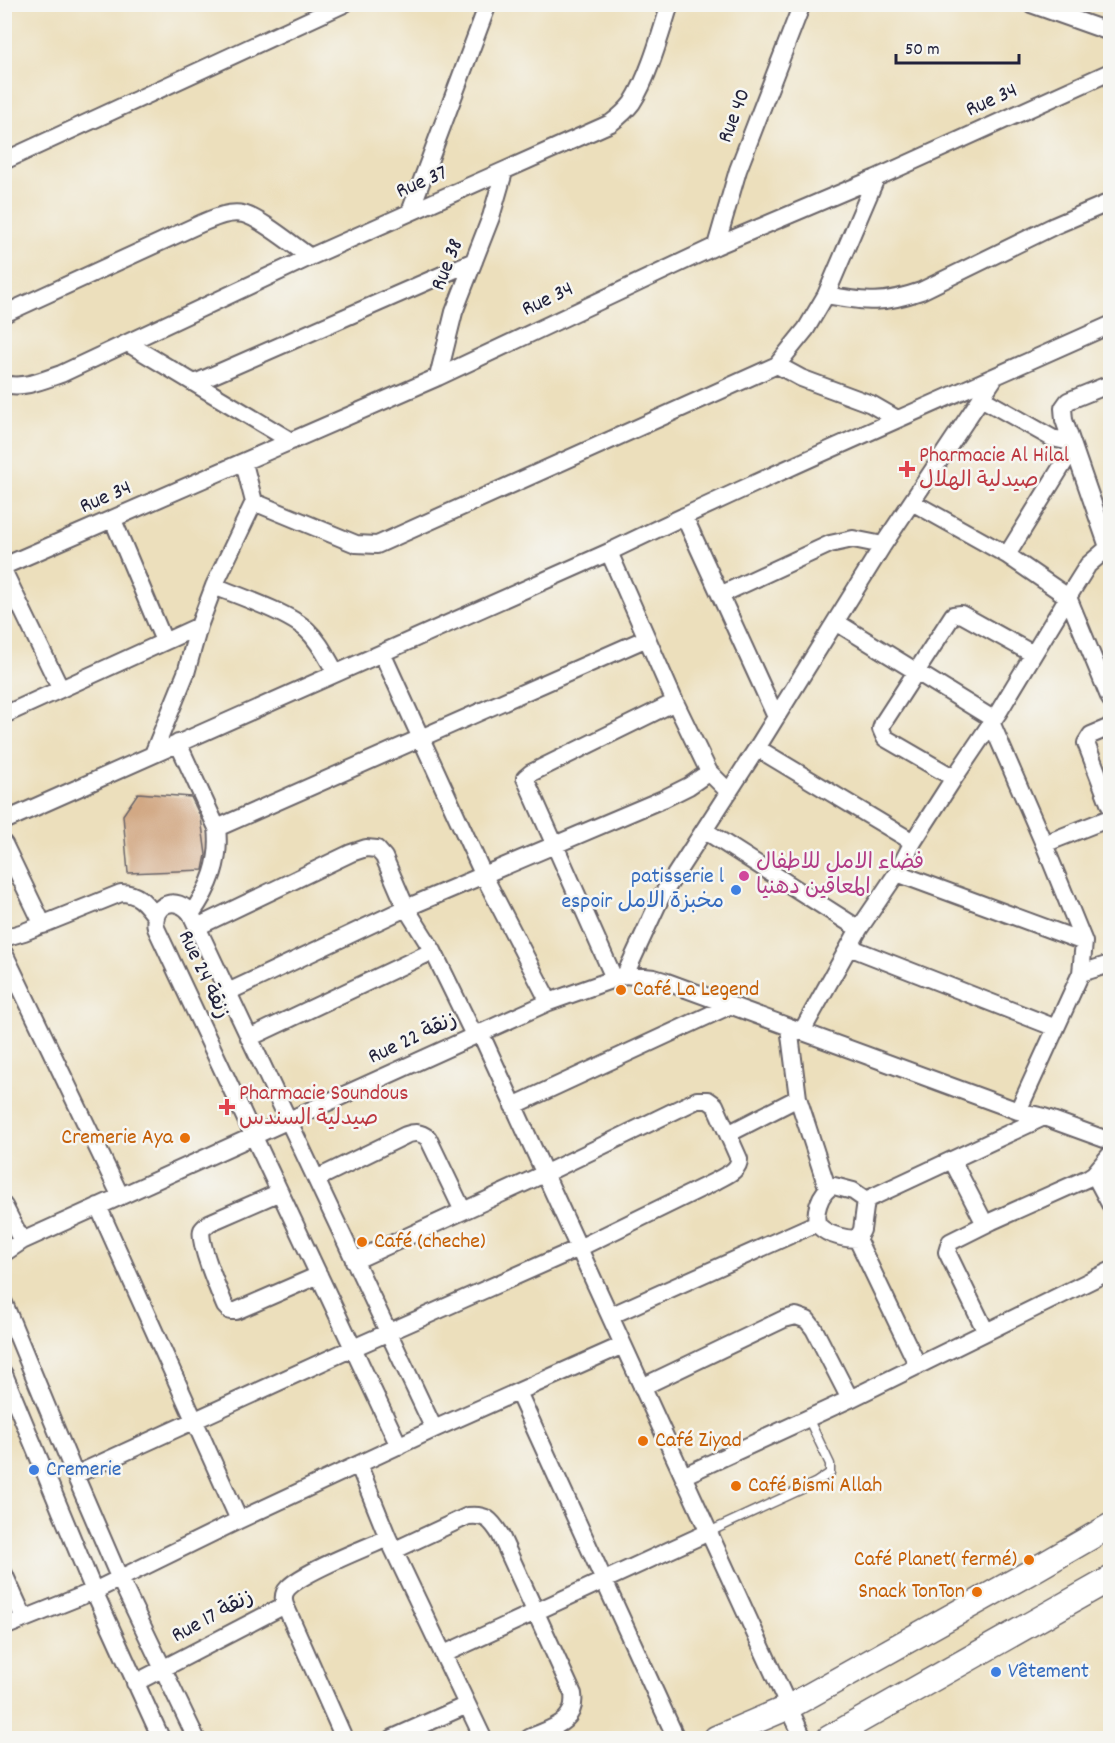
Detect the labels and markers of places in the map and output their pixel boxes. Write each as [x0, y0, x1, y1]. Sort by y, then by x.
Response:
place label: Pharmacie Al Hilal صيدلية الهلال [919, 441, 1069, 497]
marker: Pharmacie Al Hilal صيدلية الهلال [900, 462, 914, 476]
place label: فضاء الامل للاطفال المعاقين دهنيا [756, 848, 924, 904]
place label: patisserie l espoir مخبزة الامل [561, 862, 724, 918]
marker: فضاء الامل للاطفال المعاقين دهنيا [737, 869, 751, 883]
marker: patisserie l espoir مخبزة الامل [729, 883, 743, 897]
place label: Café La Legend [633, 975, 759, 1006]
marker: Café La Legend [614, 983, 628, 997]
place label: Pharmacie Soundous صيدلية السندس [239, 1079, 409, 1135]
marker: Pharmacie Soundous صيدلية السندس [220, 1100, 234, 1114]
place label: Cremerie Aya [61, 1123, 174, 1154]
marker: Cremerie Aya [178, 1131, 192, 1145]
place label: Café (cheche) [374, 1227, 486, 1258]
marker: Café (cheche) [355, 1235, 369, 1249]
place label: Café Ziyad [655, 1426, 742, 1457]
marker: Café Ziyad [636, 1434, 650, 1448]
place label: Cremerie [46, 1455, 121, 1486]
marker: Cremerie [27, 1463, 41, 1477]
place label: Café Bismi Allah [748, 1471, 882, 1502]
marker: Café Bismi Allah [729, 1479, 743, 1493]
place label: Café Planet( fermé) [854, 1545, 1017, 1576]
marker: Café Planet( fermé) [1022, 1553, 1036, 1567]
place label: Snack TonTon [858, 1577, 965, 1608]
marker: Snack TonTon [970, 1585, 984, 1599]
place label: Vêtement [1008, 1657, 1089, 1688]
marker: Vêtement [989, 1665, 1003, 1679]

